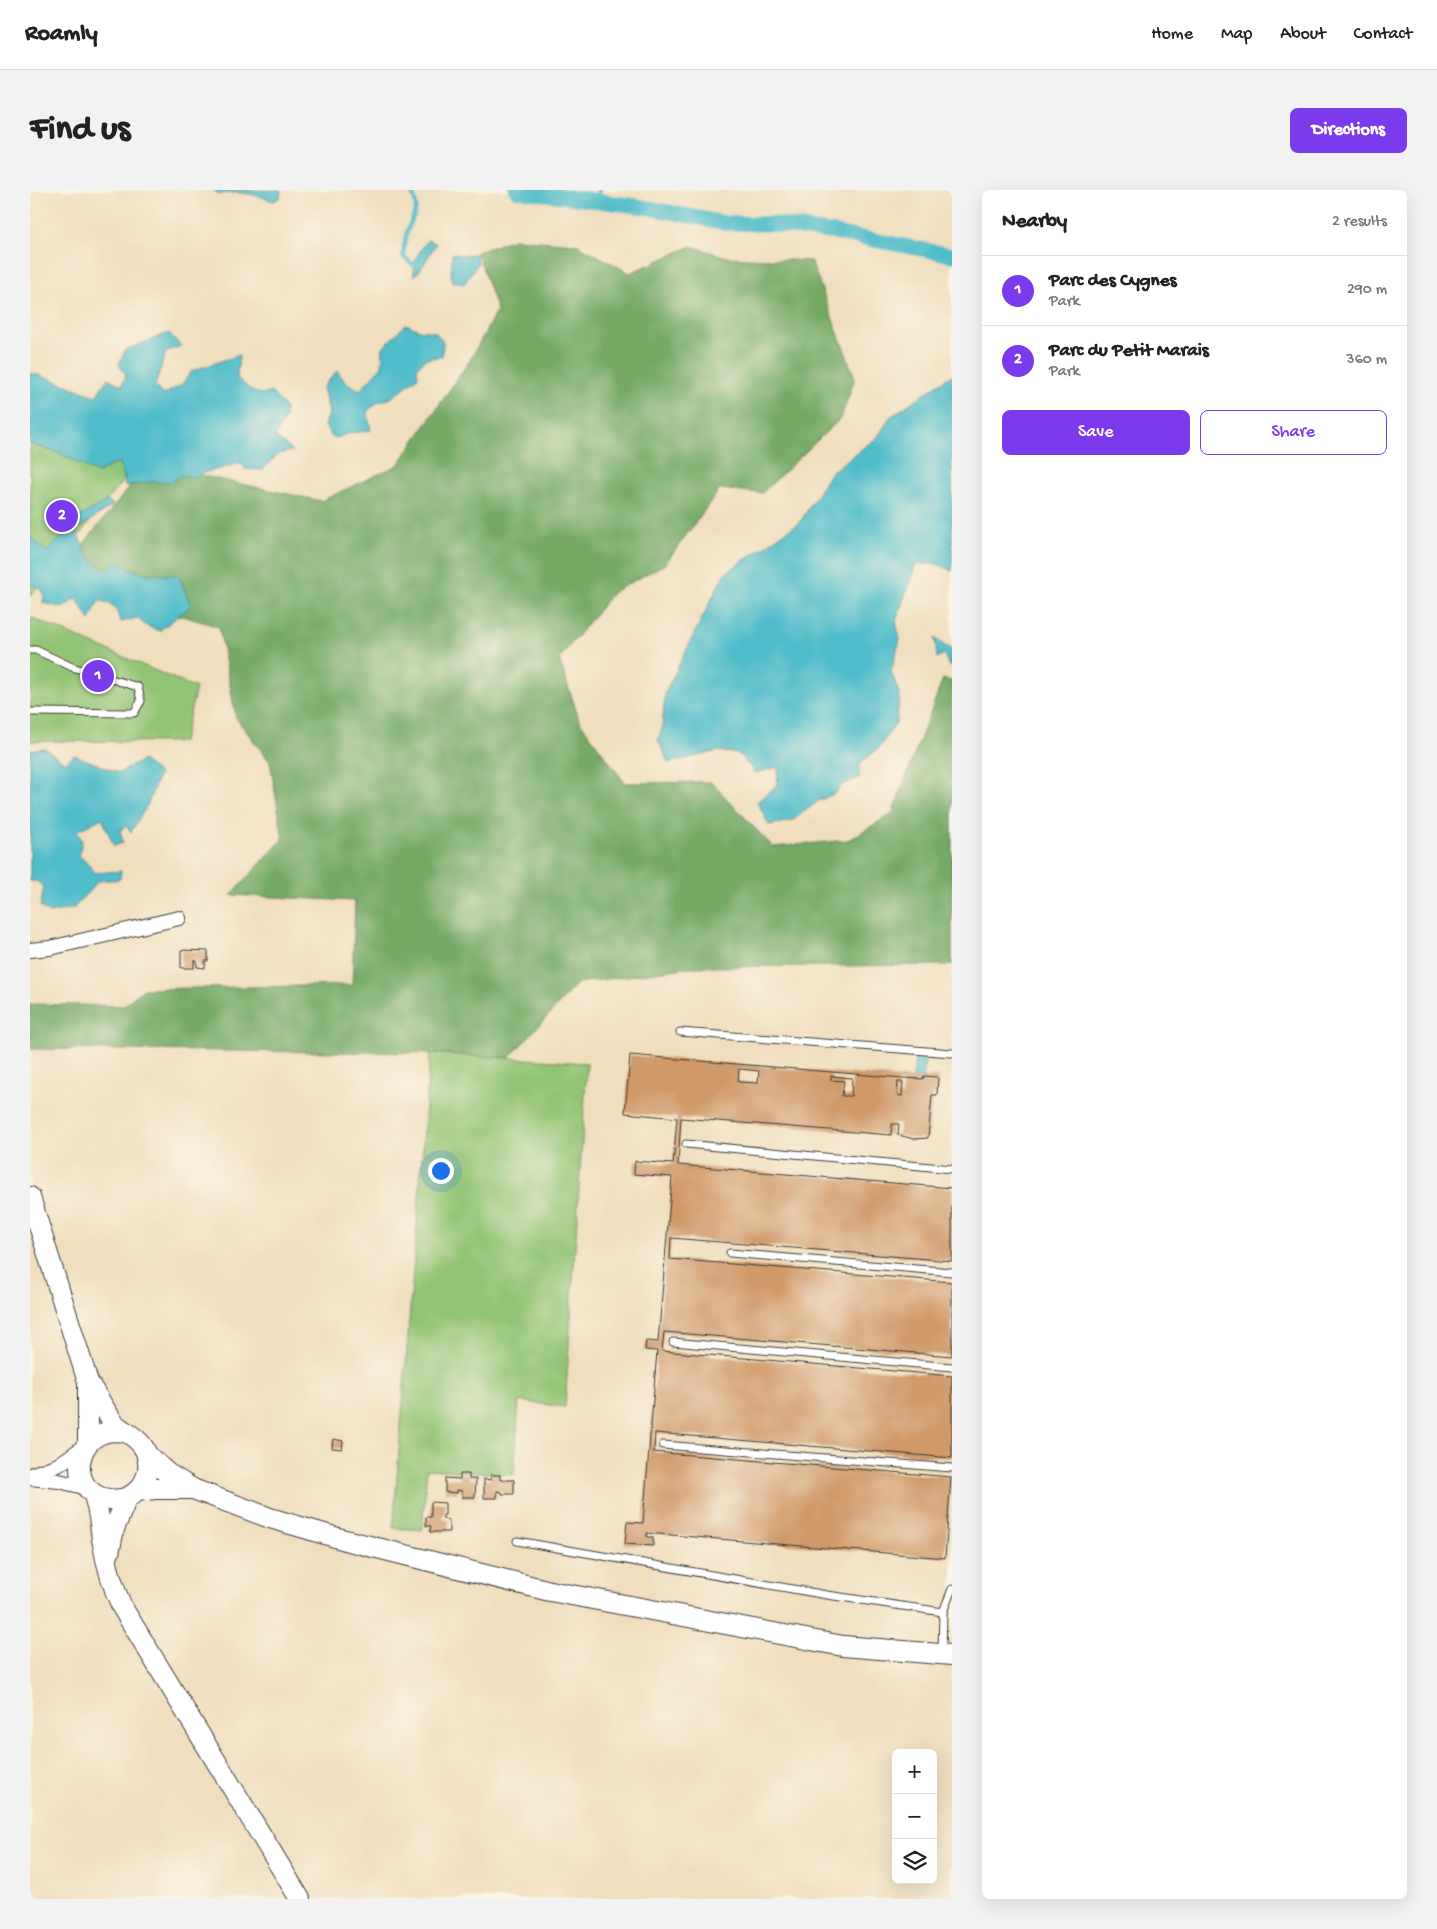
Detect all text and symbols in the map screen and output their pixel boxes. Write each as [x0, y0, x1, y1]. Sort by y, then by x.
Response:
text: Roamly [25, 20, 98, 49]
text: Home [1151, 24, 1193, 45]
text: Map [1221, 24, 1252, 45]
text: About [1280, 24, 1326, 45]
text: Contact [1354, 24, 1412, 45]
button: Directions [1290, 108, 1407, 153]
text: Find us [30, 110, 130, 151]
text: Nearby [1002, 210, 1067, 235]
text: 2 results [1332, 213, 1387, 232]
text: Parc des Cygnes [1049, 270, 1176, 293]
text: 1 [1015, 281, 1021, 300]
text: 290 m [1347, 281, 1387, 300]
text: Park [1049, 293, 1080, 312]
text: Parc du Petit Marais [1049, 340, 1209, 363]
text: 2 [1014, 351, 1022, 370]
text: 360 m [1346, 351, 1387, 370]
text: Park [1049, 363, 1080, 382]
button: Save [1002, 410, 1190, 455]
button: Share [1200, 410, 1387, 455]
pin: 2 [46, 497, 78, 535]
pin: 1 [82, 657, 114, 695]
your location [428, 1158, 454, 1184]
map controls [892, 1749, 937, 1884]
button: + [892, 1749, 937, 1794]
button: − [892, 1794, 937, 1839]
button: layers [892, 1839, 937, 1884]

